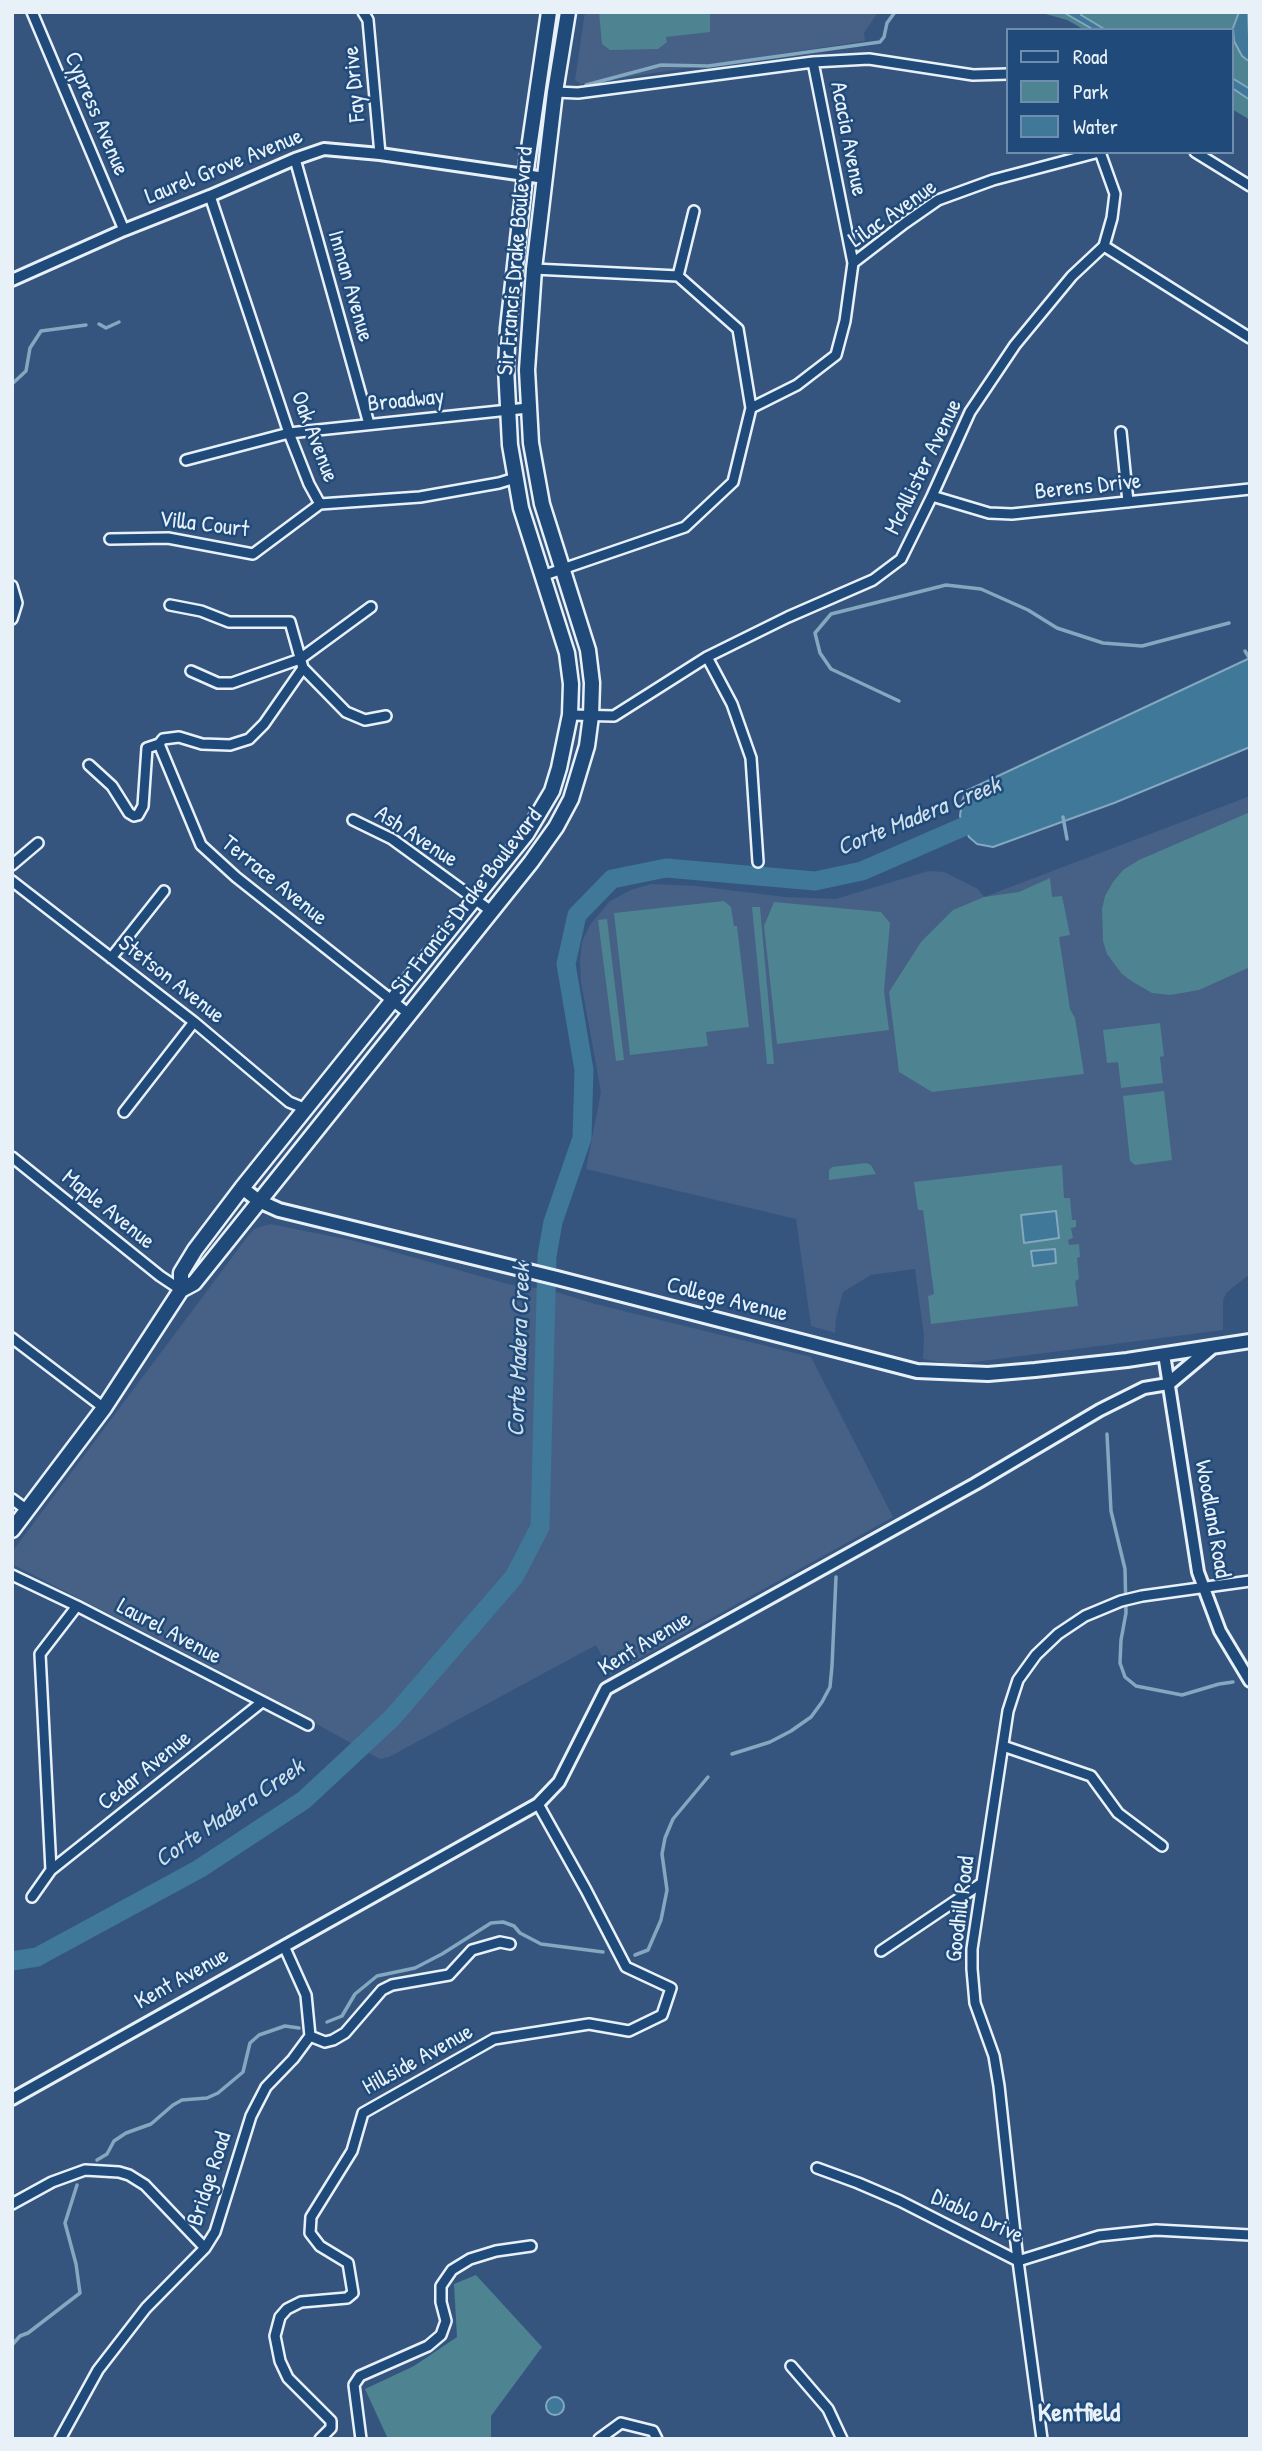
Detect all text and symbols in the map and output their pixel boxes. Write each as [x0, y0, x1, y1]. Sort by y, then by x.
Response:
legend [1006, 28, 1234, 154]
text: Road [1073, 42, 1107, 71]
street label: Fay Drive [338, 45, 372, 123]
street label: Cypress Avenue [58, 48, 134, 180]
text: Park [1073, 77, 1108, 106]
street label: Acacia Avenue [823, 79, 873, 199]
text: Water [1073, 112, 1118, 141]
street label: Laurel Grove Avenue [141, 123, 307, 211]
street label: Sir Francis Drake Boulevard [492, 146, 540, 376]
street label: Lilac Avenue [844, 174, 942, 254]
street label: Inman Avenue [321, 227, 379, 345]
street label: Broadway [366, 383, 446, 419]
street label: Oak Avenue [284, 388, 344, 486]
street label: McAllister Avenue [879, 395, 969, 539]
street label: Berens Drive [1034, 468, 1142, 506]
street label: Villa Court [158, 506, 250, 544]
water label: Corte Madera Creek [833, 771, 1005, 863]
street label: Ash Avenue [369, 800, 463, 874]
street label: Sir Francis Drake Boulevard [386, 803, 548, 1001]
street label: Terrace Avenue [215, 830, 333, 932]
street label: Stetson Avenue [112, 930, 230, 1030]
street label: Maple Avenue [56, 1164, 160, 1256]
water label: Corte Madera Creek [503, 1263, 537, 1437]
street label: College Avenue [664, 1272, 790, 1328]
street label: Woodland Road [1188, 1458, 1236, 1580]
street label: Laurel Avenue [112, 1593, 226, 1671]
street label: Kent Avenue [594, 1606, 696, 1682]
street label: Cedar Avenue [93, 1725, 197, 1817]
water label: Corte Madera Creek [150, 1754, 310, 1874]
street label: Goodhill Road [941, 1855, 981, 1963]
street label: Kent Avenue [130, 1942, 234, 2016]
street label: Hillside Avenue [358, 2018, 478, 2102]
street label: Bridge Road [182, 2129, 238, 2229]
street label: Diablo Drive [927, 2184, 1027, 2250]
district label: Kentfield [1038, 2398, 1120, 2430]

